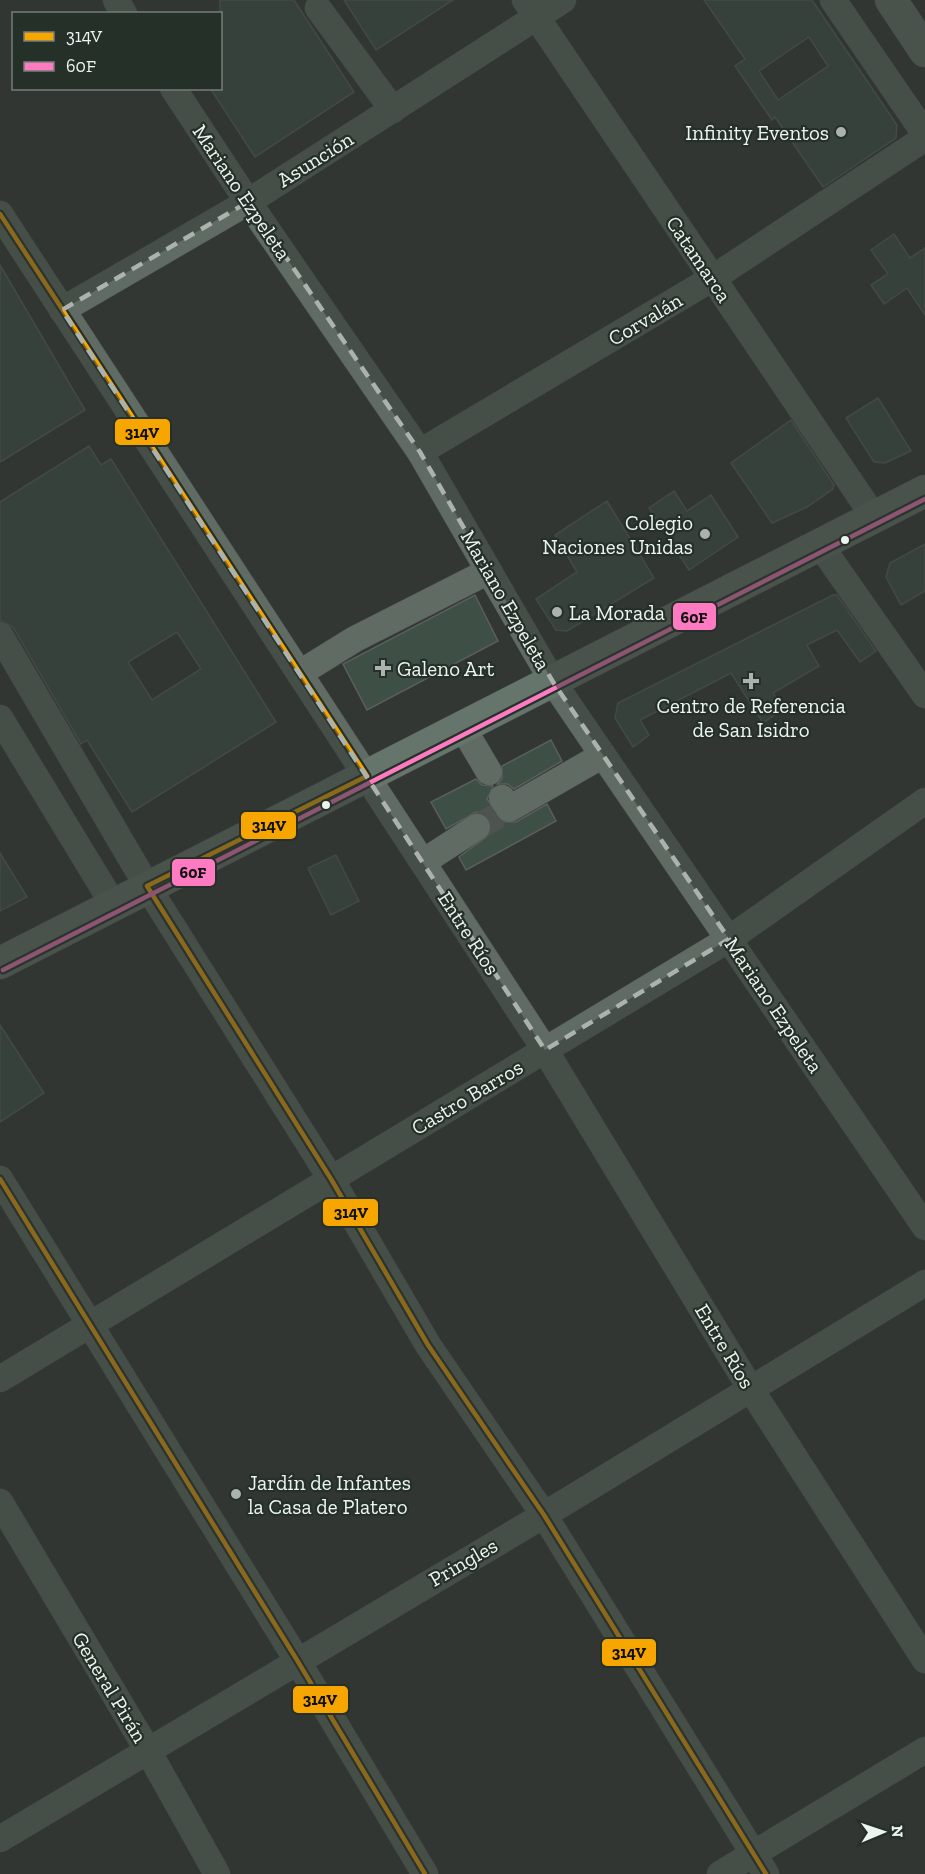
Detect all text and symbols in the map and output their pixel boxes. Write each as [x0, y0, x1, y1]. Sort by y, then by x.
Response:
legend [12, 12, 222, 90]
text: 314V [66, 25, 103, 47]
text: 60F [66, 55, 96, 77]
street label: Mariano Ezpeleta [188, 120, 296, 264]
place label: Infinity Eventos [685, 120, 829, 145]
marker: Infinity Eventos [834, 125, 848, 139]
street label: Asunción [272, 126, 358, 192]
street label: Catamarca [661, 211, 737, 307]
street label: Corvalán [604, 287, 686, 351]
line badge: 314V [114, 418, 171, 446]
text: 314V [125, 423, 159, 442]
place label: Colegio Naciones Unidas [542, 510, 693, 559]
street label: Mariano Ezpeleta [456, 525, 556, 675]
marker: Colegio Naciones Unidas [698, 527, 712, 541]
unlabelled marker [839, 534, 851, 546]
place label: La Morada [569, 600, 665, 625]
line badge: 60F [672, 602, 717, 631]
marker: La Morada [550, 605, 564, 619]
text: 60F [681, 608, 707, 627]
place label: Galeno Art [397, 656, 494, 681]
marker: Galeno Art [374, 659, 392, 677]
marker: Centro de Referencia de San Isidro [742, 672, 760, 690]
place label: Centro de Referencia de San Isidro [656, 693, 846, 742]
unlabelled marker [320, 799, 332, 811]
line badge: 314V [240, 811, 297, 840]
text: 314V [252, 816, 286, 835]
line badge: 60F [171, 858, 216, 887]
text: 60F [180, 863, 206, 882]
street label: Entre Ríos [433, 887, 505, 979]
street label: Mariano Ezpeleta [720, 933, 828, 1077]
street label: Castro Barros [407, 1054, 527, 1140]
line badge: 314V [322, 1198, 379, 1227]
text: 314V [334, 1203, 368, 1222]
street label: Entre Ríos [690, 1299, 760, 1393]
place label: Jardín de Infantes la Casa de Platero [248, 1470, 411, 1519]
marker: Jardín de Infantes la Casa de Platero [229, 1487, 243, 1501]
street label: Pringles [424, 1532, 502, 1592]
street label: General Pirán [67, 1627, 153, 1747]
line badge: 314V [601, 1638, 657, 1667]
text: 314V [612, 1643, 646, 1662]
line badge: 314V [292, 1685, 349, 1714]
text: 314V [303, 1690, 337, 1709]
north arrow [853, 1802, 913, 1862]
text: N [888, 1825, 907, 1838]

